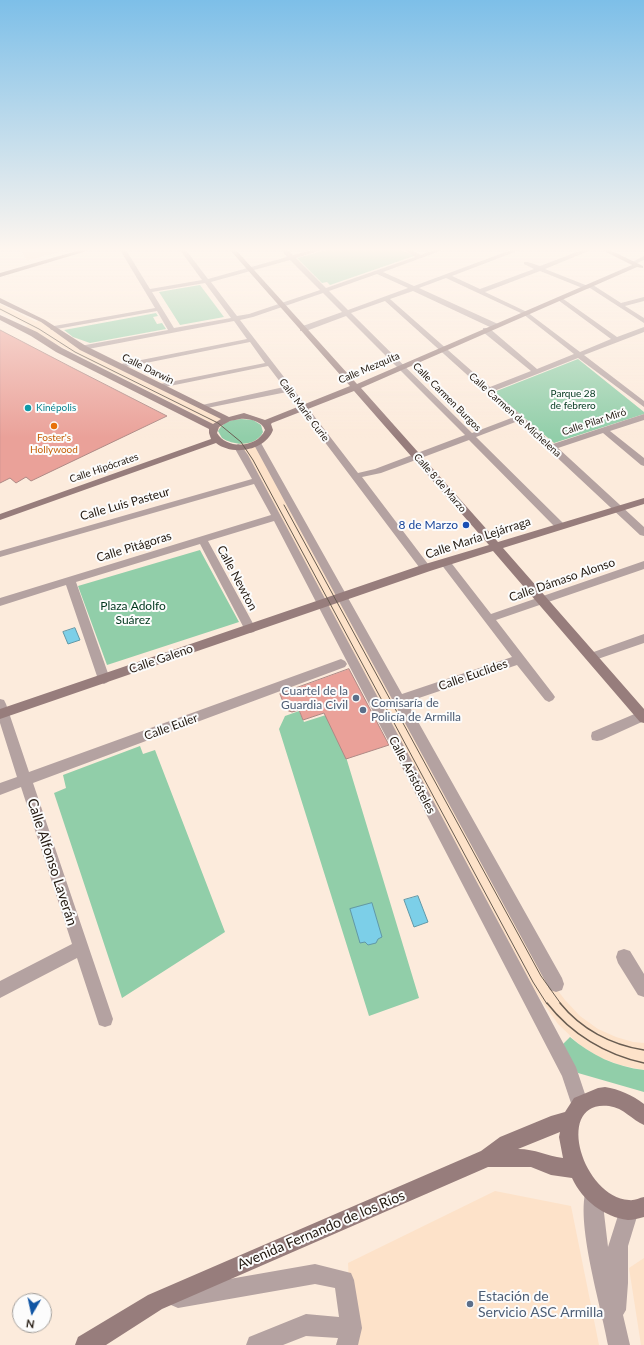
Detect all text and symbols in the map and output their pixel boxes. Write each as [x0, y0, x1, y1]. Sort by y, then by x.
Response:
street label: Calle Mezquita [337, 350, 401, 386]
street label: Calle Darwin [120, 351, 176, 387]
street label: Calle Carmen Burgos [410, 360, 484, 434]
street label: Calle Carmen de Michelena [466, 370, 564, 460]
street label: Calle Marie Curie [276, 376, 332, 444]
park label: Parque 28 de febrero [550, 388, 596, 412]
place label: Kinépolis [36, 402, 76, 414]
marker: Kinépolis [23, 403, 33, 413]
street label: Calle Pilar Miró [560, 406, 628, 438]
marker: Foster's Hollywood [49, 421, 59, 431]
place label: Foster's Hollywood [30, 432, 78, 456]
street label: Calle Hipócrates [68, 451, 140, 485]
street label: Calle 8 de Marzo [411, 451, 469, 515]
street label: Calle Luis Pasteur [79, 484, 171, 524]
street label: Calle María Lejárraga [423, 514, 533, 562]
place label: 8 de Marzo [398, 518, 458, 532]
marker: 8 de Marzo [461, 520, 471, 530]
street label: Calle Pitágoras [95, 529, 173, 565]
street label: Calle Newton [214, 543, 260, 613]
street label: Calle Dámaso Alonso [507, 555, 617, 605]
park label: Plaza Adolfo Suárez [100, 599, 166, 627]
street label: Calle Galeno [127, 641, 195, 677]
street label: Calle Euclides [437, 656, 509, 694]
place label: Cuartel de la Guardia Civil [281, 684, 348, 712]
marker: Cuartel de la Guardia Civil [351, 693, 361, 703]
place label: Comisaría de Policía de Armilla [371, 696, 461, 724]
marker: Comisaría de Policía de Armilla [358, 705, 368, 715]
street label: Calle Euler [142, 711, 200, 743]
street label: Calle Aristóteles [386, 734, 438, 816]
street label: Calle Alfonso Laverán [23, 796, 81, 928]
street label: Avenida Fernando de los Ríos [235, 1187, 407, 1273]
place label: Estación de Servicio ASC Armilla [478, 1288, 603, 1320]
north arrow [12, 1293, 52, 1333]
marker: Estación de Servicio ASC Armilla [465, 1299, 475, 1309]
text: N [25, 1317, 35, 1331]

